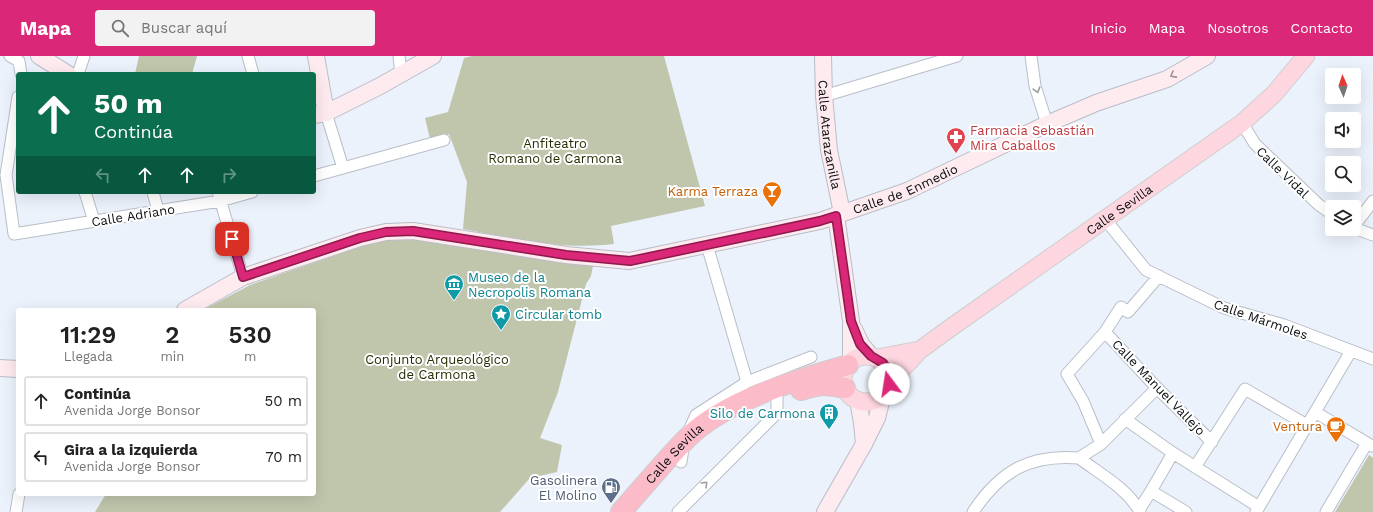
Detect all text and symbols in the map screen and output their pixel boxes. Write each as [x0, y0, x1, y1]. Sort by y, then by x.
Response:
search box [95, 10, 375, 46]
text: Mapa [20, 17, 71, 40]
icon: search [109, 17, 131, 39]
text: Buscar aquí [141, 19, 227, 37]
text: Inicio [1090, 20, 1127, 36]
text: Mapa [1149, 20, 1185, 36]
text: Nosotros [1207, 20, 1269, 36]
text: Contacto [1291, 20, 1353, 36]
north arrow [1325, 68, 1361, 104]
map controls [1325, 68, 1361, 236]
one-way arrow [1170, 71, 1177, 78]
street label: Calle Atarazanilla [816, 80, 844, 191]
text: 50 m [94, 87, 163, 120]
one-way arrow [1032, 87, 1041, 94]
icon: ahead [28, 88, 80, 140]
button: sound [1325, 112, 1361, 148]
text: Continúa [94, 121, 173, 142]
place label: Farmacia Sebastián Mira Caballos [970, 123, 1094, 153]
pharmacy icon: Farmacia Sebastián Mira Caballos [945, 126, 967, 154]
park label: Anfiteatro Romano de Carmona [488, 136, 622, 166]
street label: Calle Vidal [1253, 144, 1312, 201]
button: search [1325, 156, 1361, 192]
street label: Calle de Enmedio [851, 161, 960, 217]
icon: left [92, 164, 114, 186]
icon: ahead [134, 164, 156, 186]
icon: ahead [176, 164, 198, 186]
icon: right [218, 164, 240, 186]
bar icon: Karma Terraza [761, 180, 783, 208]
street label: Calle Sevilla [1083, 181, 1156, 238]
place label: Karma Terraza [667, 184, 759, 199]
button: layers [1325, 200, 1361, 236]
street label: Calle Adriano [90, 201, 176, 229]
pin [215, 222, 249, 256]
icon: arrive [221, 228, 243, 250]
place label: Museo de la Necropolis Romana [468, 270, 592, 300]
museum icon: Museo de la Necropolis Romana [443, 273, 465, 301]
street label: Calle Mármoles [1212, 296, 1310, 343]
place icon: Circular tomb [490, 303, 512, 331]
place label: Circular tomb [515, 307, 602, 322]
text: 11:29 [60, 321, 116, 349]
text: 2 [165, 321, 179, 349]
text: 530 [228, 321, 272, 349]
street label: Calle Manuel Vallejo [1109, 336, 1208, 439]
text: Llegada [64, 349, 113, 364]
text: min [160, 349, 184, 364]
text: m [244, 349, 256, 364]
park label: Conjunto Arqueológico de Carmona [365, 352, 509, 382]
position arrow [868, 363, 910, 405]
text: Continúa [64, 385, 131, 403]
icon: ahead [30, 390, 52, 412]
text: 50 m [265, 392, 302, 410]
building icon: Silo de Carmona [818, 402, 840, 430]
text: Avenida Jorge Bonsor [64, 403, 200, 418]
place label: Silo de Carmona [710, 406, 816, 421]
cafe icon: Ventura [1325, 415, 1347, 443]
place label: Ventura [1273, 419, 1323, 434]
street label: Calle Sevilla [642, 420, 707, 487]
text: Gira a la izquierda [64, 441, 197, 459]
icon: left [30, 446, 52, 468]
text: 70 m [265, 448, 302, 466]
text: Avenida Jorge Bonsor [64, 459, 200, 474]
place label: Gasolinera El Molino [530, 473, 598, 503]
fuel station icon: Gasolinera El Molino [600, 476, 622, 504]
one-way arrow [700, 481, 708, 489]

